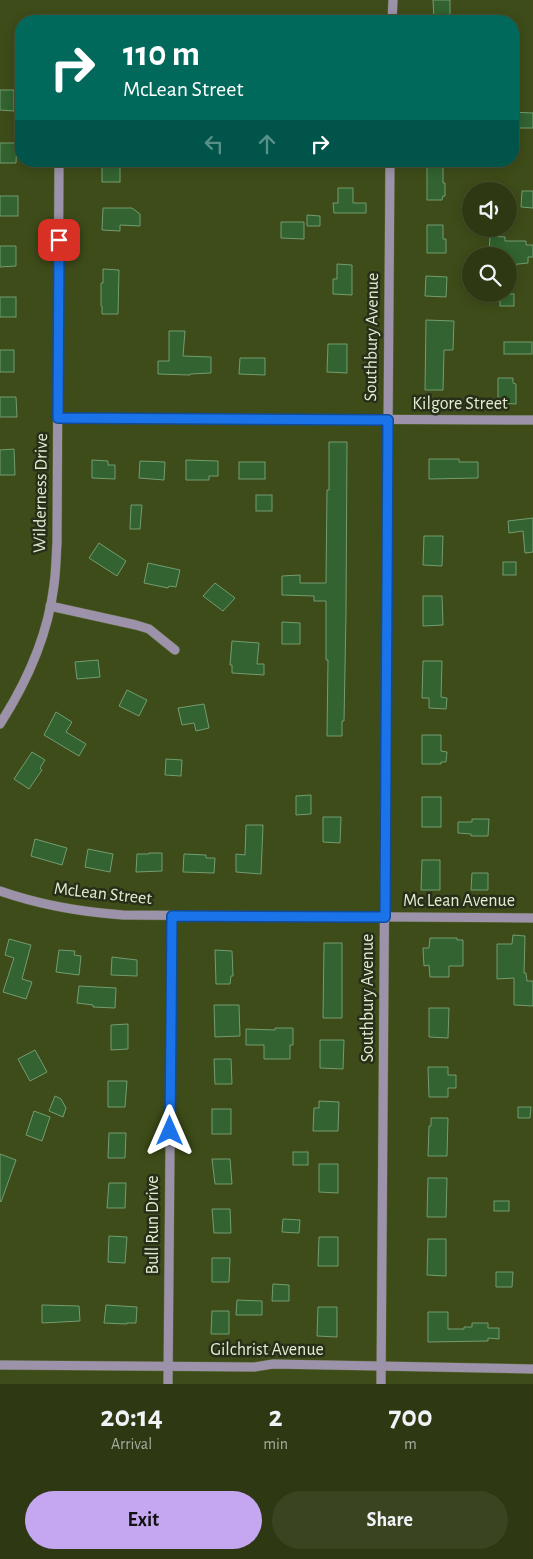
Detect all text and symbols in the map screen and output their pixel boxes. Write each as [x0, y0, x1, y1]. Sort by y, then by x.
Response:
icon: right [40, 35, 105, 100]
text: 110 m [123, 37, 200, 72]
text: McLean Street [123, 78, 243, 100]
icon: left [200, 130, 228, 158]
icon: ahead [253, 130, 281, 158]
icon: right [306, 130, 334, 158]
map controls [462, 182, 517, 302]
button: sound [462, 182, 517, 237]
pin [38, 219, 80, 261]
icon: arrive [45, 226, 73, 254]
button: search [462, 247, 517, 302]
street label: Southbury Avenue [362, 273, 382, 401]
street label: Kilgore Street [412, 395, 508, 413]
street label: Wilderness Drive [31, 433, 51, 553]
street label: McLean Street [53, 880, 153, 908]
street label: Mc Lean Avenue [403, 892, 515, 910]
street label: Southbury Avenue [359, 934, 377, 1062]
position arrow [143, 1104, 195, 1156]
street label: Bull Run Drive [144, 1175, 162, 1275]
street label: Gilchrist Avenue [210, 1341, 324, 1359]
text: 20:14 [100, 1402, 163, 1432]
text: 2 [269, 1402, 283, 1432]
text: 700 [388, 1402, 433, 1432]
text: Arrival [111, 1436, 152, 1452]
text: min [263, 1436, 288, 1452]
text: m [404, 1436, 417, 1452]
button: Exit [25, 1491, 262, 1549]
button: Share [272, 1491, 508, 1549]

